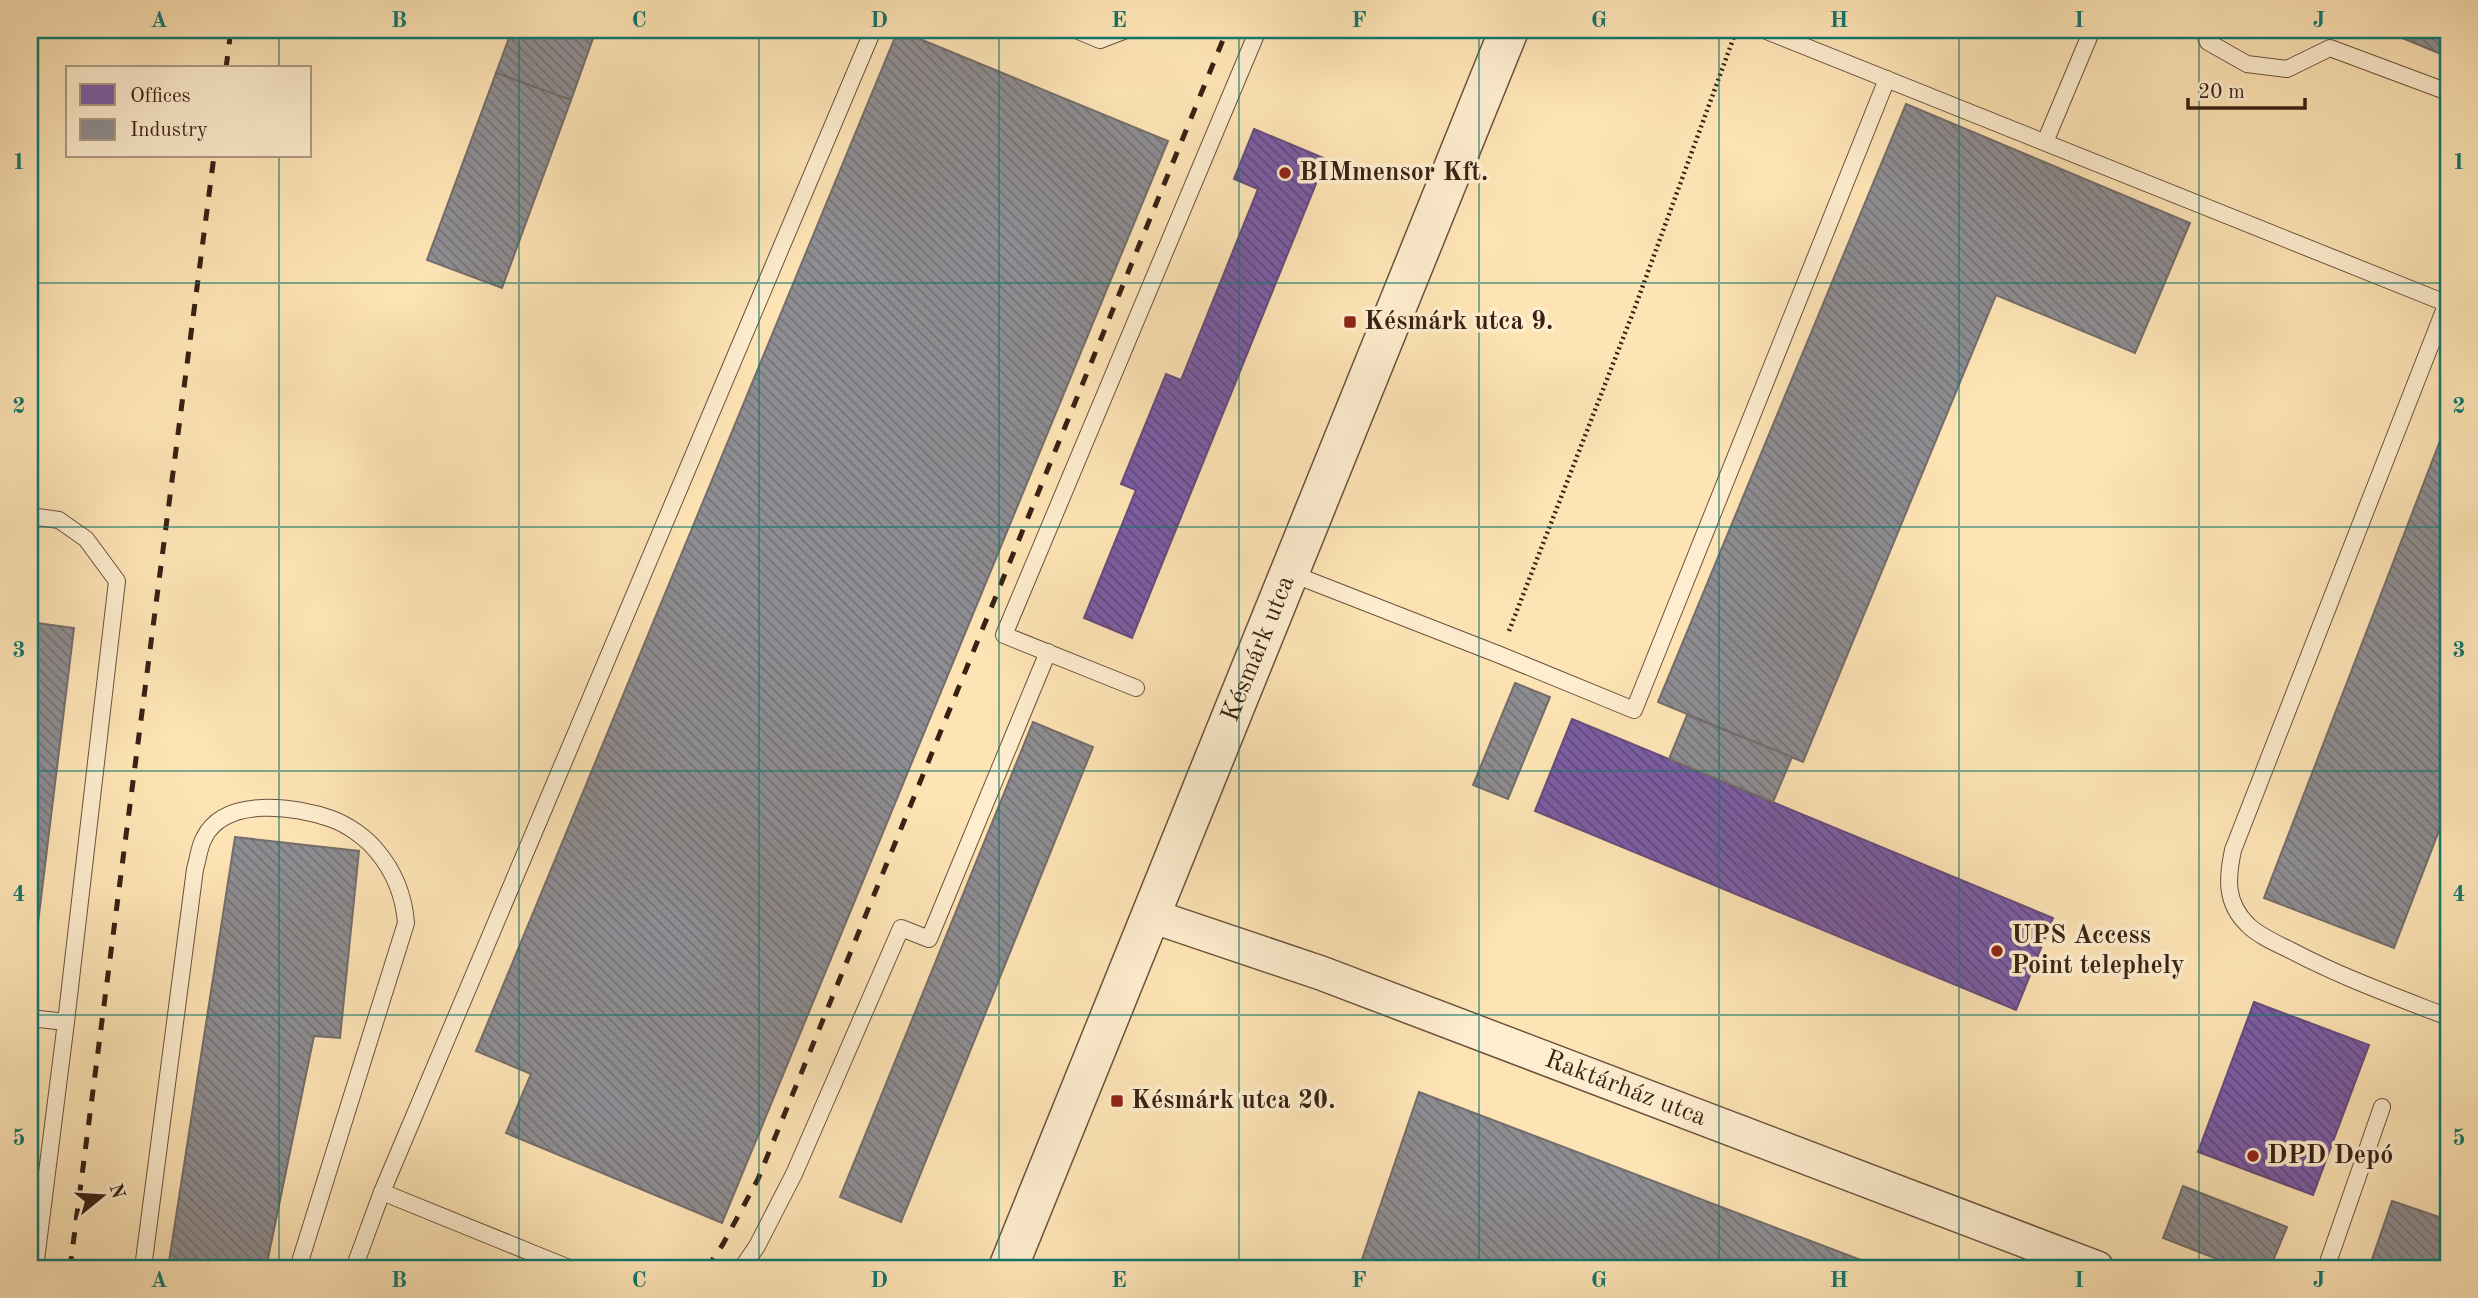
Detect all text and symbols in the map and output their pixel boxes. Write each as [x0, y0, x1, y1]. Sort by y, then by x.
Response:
text: A [150, 9, 168, 32]
text: B [391, 9, 407, 32]
text: C [631, 9, 647, 32]
text: D [870, 9, 888, 32]
text: E [1111, 9, 1127, 32]
text: F [1351, 9, 1367, 32]
text: G [1591, 9, 1607, 32]
text: H [1830, 9, 1848, 32]
text: I [2074, 9, 2084, 32]
text: J [2313, 9, 2325, 32]
legend [66, 66, 312, 158]
scale bar [2188, 66, 2305, 110]
text: 20 m [2198, 82, 2245, 103]
text: Offices [130, 86, 191, 107]
text: Industry [130, 120, 208, 141]
text: 1 [12, 151, 26, 174]
text: 1 [2452, 151, 2466, 174]
place label: BIMmensor Kft. [1299, 160, 1488, 186]
marker: BIMmensor Kft. [1277, 165, 1293, 181]
place label: Késmárk utca 9. [1364, 309, 1553, 335]
marker: Késmárk utca 9. [1342, 314, 1358, 330]
text: 2 [12, 395, 26, 418]
text: 2 [2452, 395, 2466, 418]
street label: Késmárk utca [1217, 572, 1300, 726]
text: 3 [12, 639, 26, 662]
text: 3 [2452, 639, 2466, 662]
text: 4 [12, 883, 26, 906]
text: 4 [2452, 883, 2466, 906]
place label: UPS Access Point telephely [2011, 923, 2185, 979]
marker: UPS Access Point telephely [1989, 943, 2005, 959]
street label: Raktárház utca [1541, 1046, 1710, 1131]
place label: Késmárk utca 20. [1131, 1088, 1335, 1114]
marker: Késmárk utca 20. [1109, 1093, 1125, 1109]
text: 5 [12, 1127, 26, 1150]
text: 5 [2452, 1127, 2466, 1150]
place label: DPD Depó [2267, 1143, 2393, 1169]
marker: DPD Depó [2245, 1148, 2261, 1164]
north arrow [66, 1162, 136, 1232]
text: N [105, 1182, 127, 1202]
text: A [150, 1269, 168, 1292]
text: B [391, 1269, 407, 1292]
text: C [631, 1269, 647, 1292]
text: D [870, 1269, 888, 1292]
text: E [1111, 1269, 1127, 1292]
text: F [1351, 1269, 1367, 1292]
text: G [1591, 1269, 1607, 1292]
text: H [1830, 1269, 1848, 1292]
text: I [2074, 1269, 2084, 1292]
text: J [2313, 1269, 2325, 1292]

